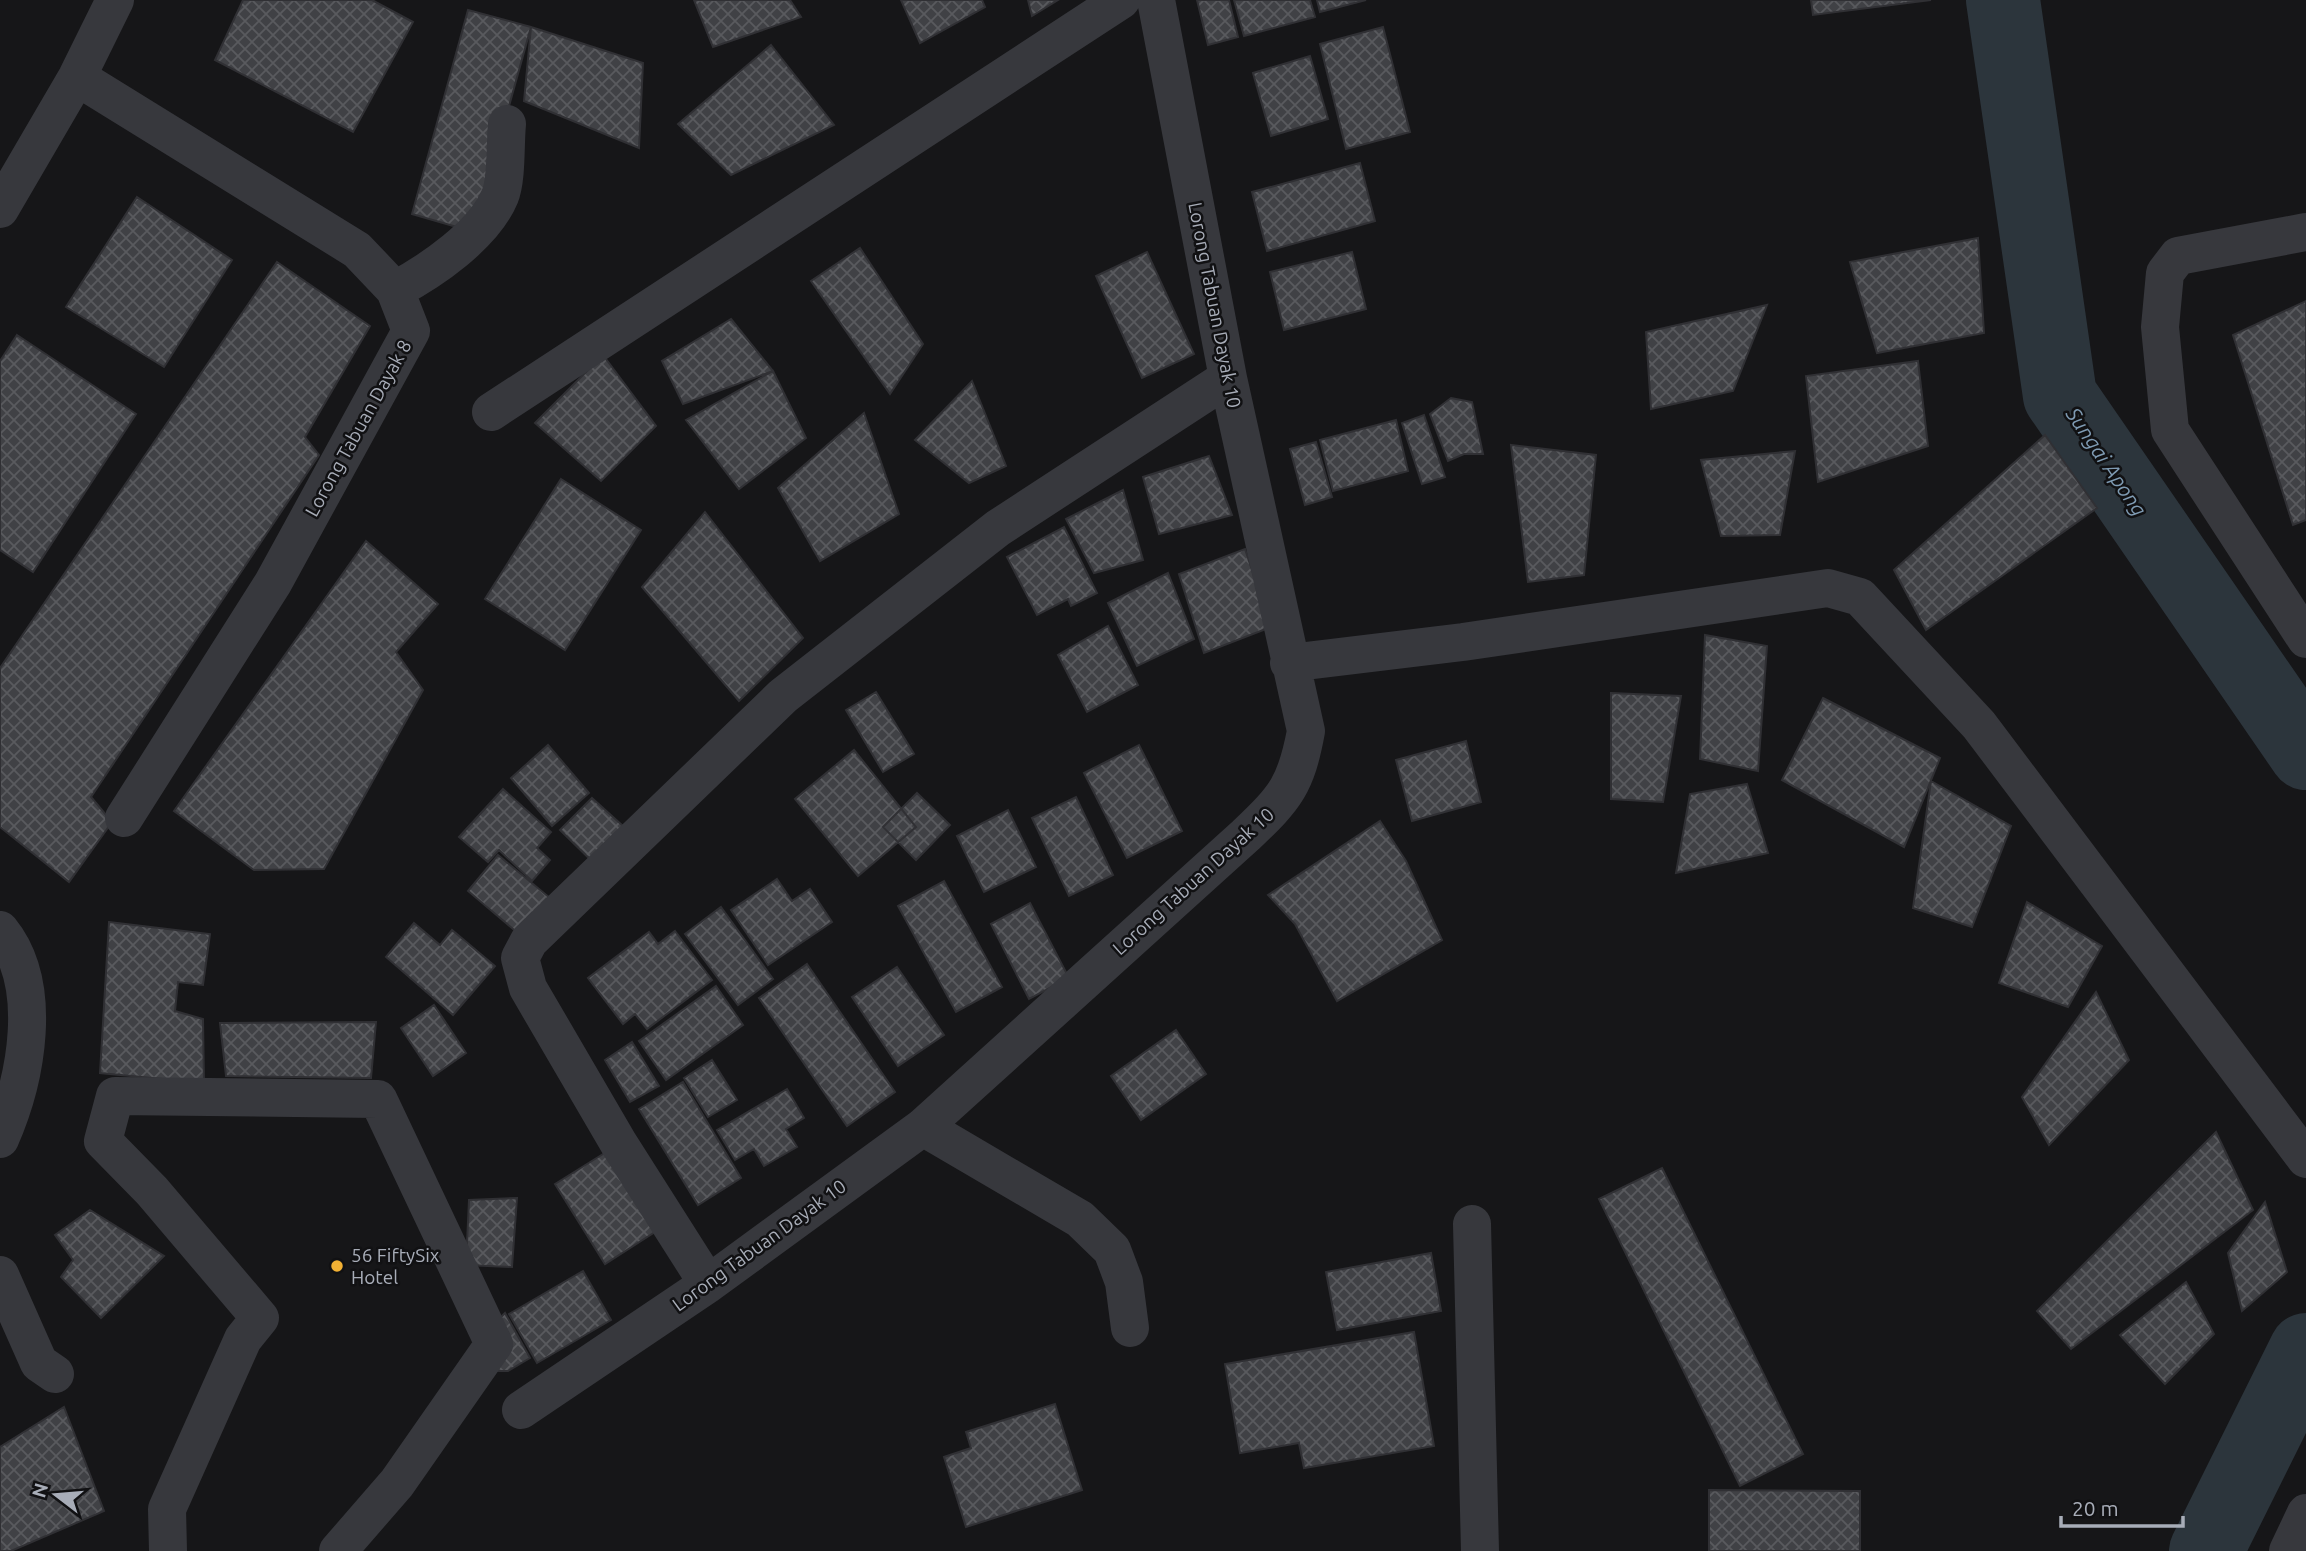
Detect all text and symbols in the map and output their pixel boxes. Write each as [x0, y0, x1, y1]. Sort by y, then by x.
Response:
street label: Lorong Tabuan Dayak 10 [1184, 200, 1246, 410]
street label: Lorong Tabuan Dayak 8 [300, 336, 416, 520]
water label: Sungai Apong [2061, 402, 2152, 520]
street label: Lorong Tabuan Dayak 10 [1108, 803, 1278, 959]
street label: Lorong Tabuan Dayak 10 [668, 1175, 850, 1315]
place label: 56 FiftySix Hotel [351, 1244, 440, 1288]
marker: 56 FiftySix Hotel [329, 1258, 345, 1274]
north arrow [21, 1460, 91, 1530]
text: N [27, 1480, 52, 1500]
scale bar [2061, 1484, 2184, 1528]
text: 20 m [2072, 1496, 2119, 1520]

